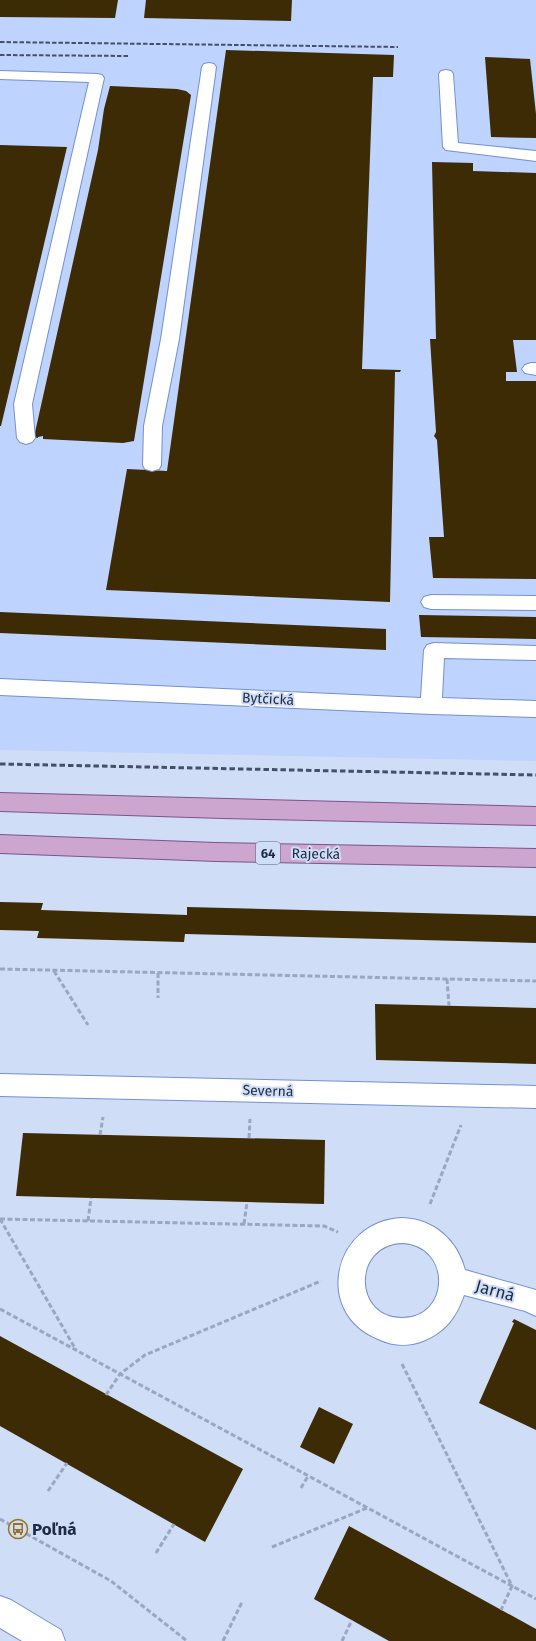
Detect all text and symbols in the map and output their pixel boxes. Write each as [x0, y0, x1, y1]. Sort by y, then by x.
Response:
street label: Bytčická [242, 689, 294, 709]
road number: 64 [256, 842, 280, 864]
street label: Rajecká [292, 845, 340, 863]
street label: Severná [242, 1082, 294, 1100]
street label: Jarná [473, 1276, 517, 1306]
bus stop icon: Poľná [7, 1518, 29, 1540]
place label: Poľná [32, 1519, 77, 1540]

